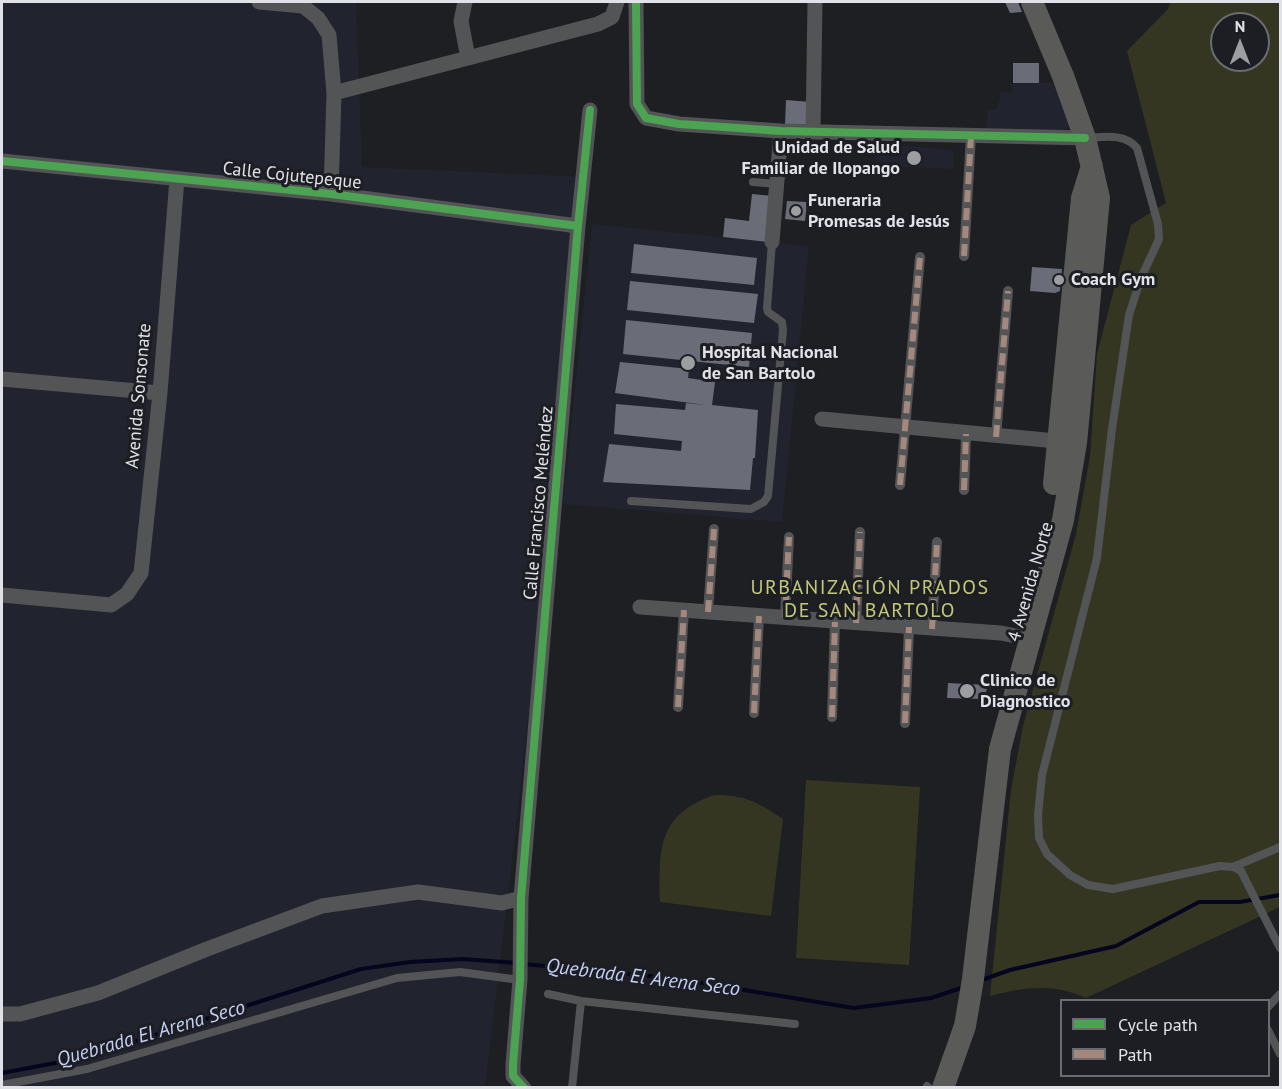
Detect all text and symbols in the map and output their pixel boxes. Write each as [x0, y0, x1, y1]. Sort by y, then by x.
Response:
north arrow [1210, 12, 1270, 72]
text: N [1235, 16, 1245, 36]
place label: Unidad de Salud Familiar de Ilopango [741, 137, 900, 180]
marker: Unidad de Salud Familiar de Ilopango [905, 149, 923, 167]
street label: Calle Cojutepeque [222, 158, 362, 194]
place label: Funeraria Promesas de Jesús [808, 190, 949, 232]
marker: Funeraria Promesas de Jesús [789, 204, 803, 218]
place label: Coach Gym [1071, 269, 1155, 291]
marker: Coach Gym [1052, 273, 1066, 287]
street label: Avenida Sonsonate [122, 322, 156, 470]
place label: Hospital Nacional de San Bartolo [702, 342, 838, 385]
marker: Hospital Nacional de San Bartolo [679, 354, 697, 372]
street label: Calle Francisco Meléndez [520, 405, 558, 601]
street label: 4 Avenida Norte [1004, 520, 1058, 644]
district label: URBANIZACIÓN PRADOS DE SAN BARTOLO [750, 576, 990, 623]
place label: Clinico de Diagnostico [980, 670, 1070, 712]
marker: Clinico de Diagnostico [958, 682, 976, 700]
water label: Quebrada El Arena Seco [545, 954, 741, 1002]
water label: Quebrada El Arena Seco [54, 996, 248, 1072]
legend [1060, 999, 1270, 1077]
text: Cycle path [1118, 1013, 1198, 1036]
text: Path [1118, 1043, 1152, 1066]

